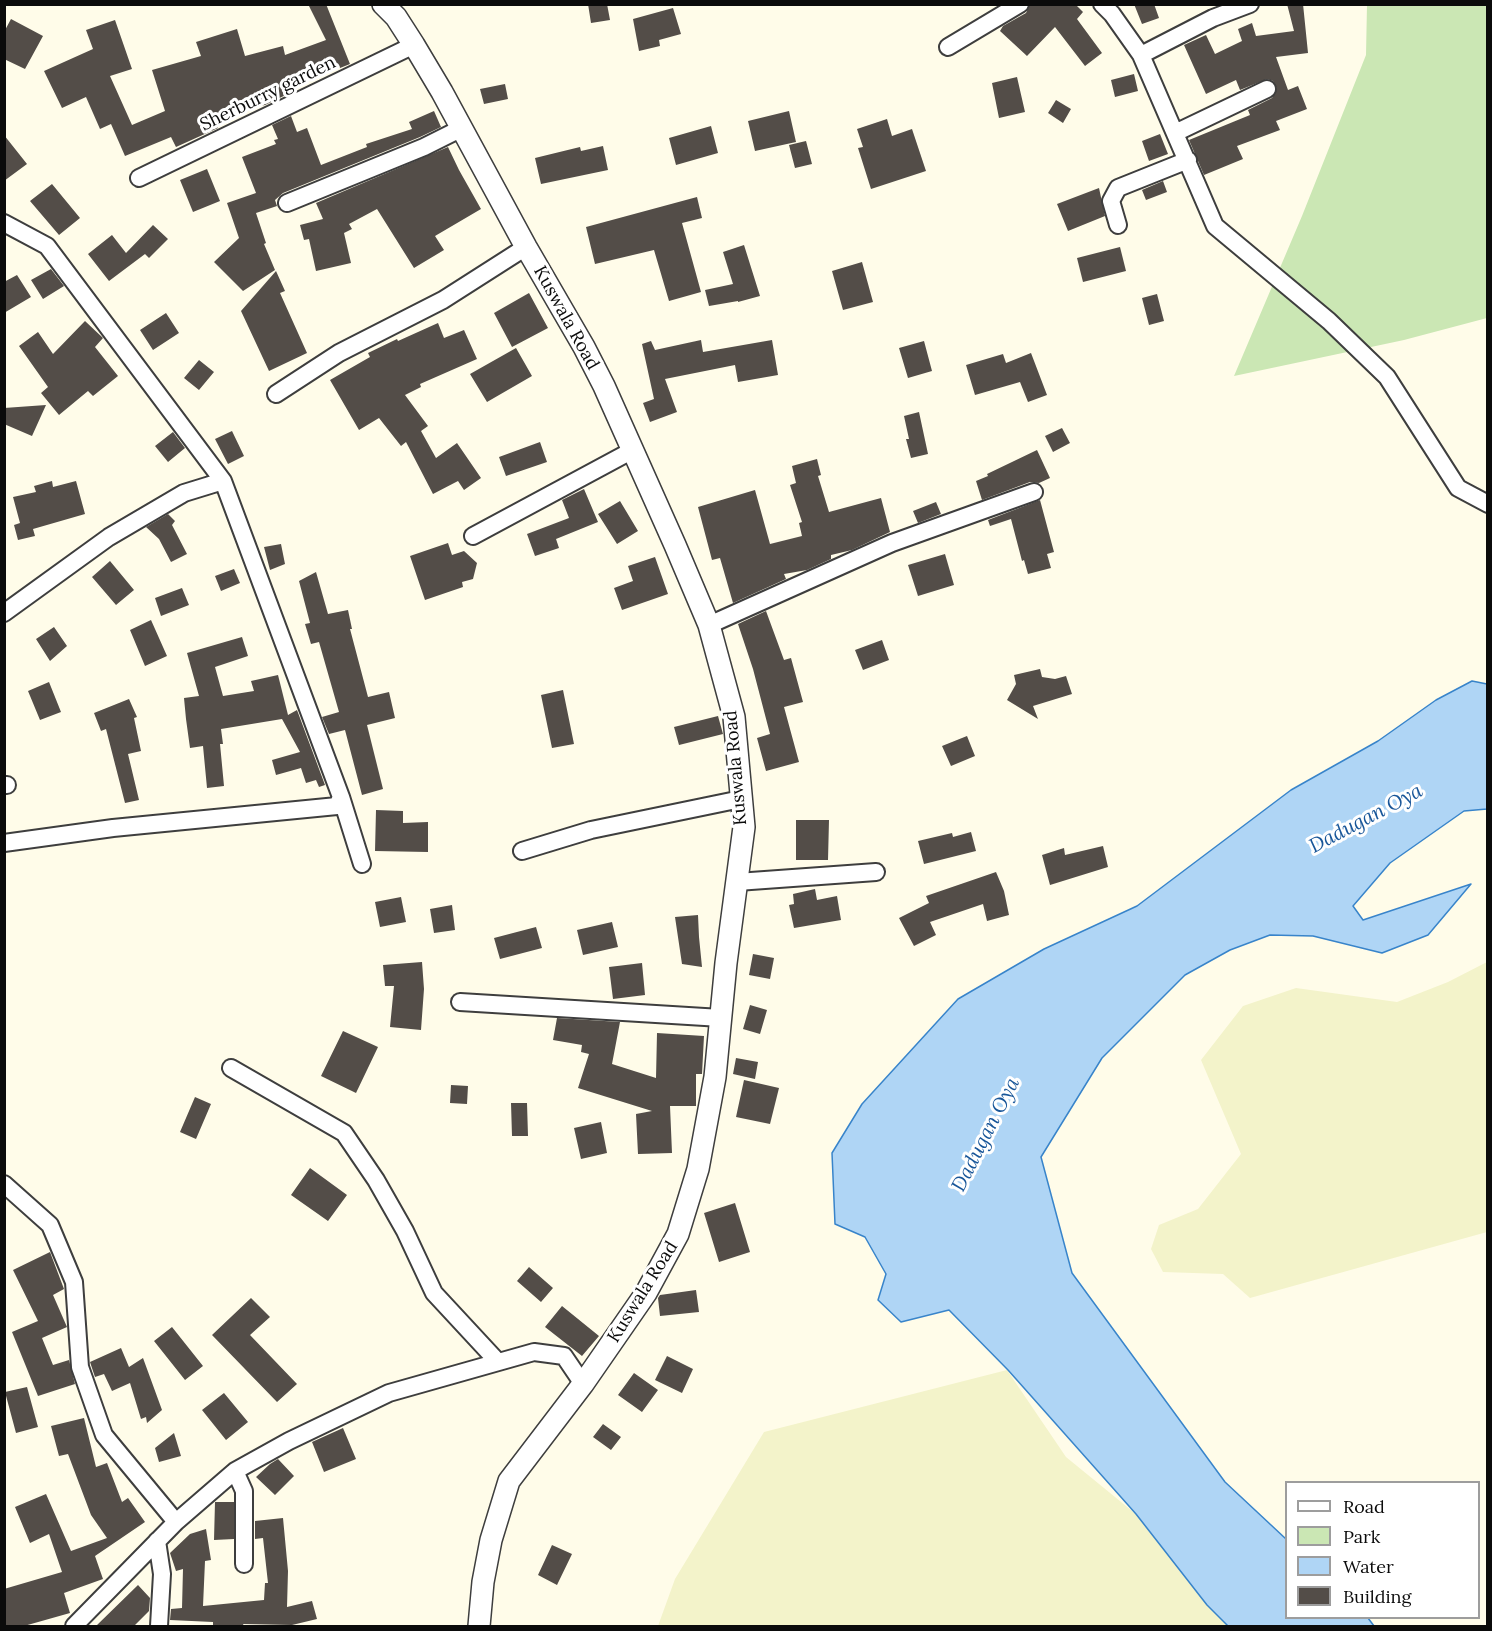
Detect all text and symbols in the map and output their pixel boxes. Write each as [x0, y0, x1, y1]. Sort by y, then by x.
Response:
street label: Sherburry garden [197, 52, 339, 136]
street label: Kuswala Road [529, 262, 603, 374]
street label: Kuswala Road [720, 710, 752, 826]
water label: Dadugan Oya [1305, 779, 1427, 859]
water label: Dadugan Oya [947, 1074, 1025, 1196]
street label: Kuswala Road [603, 1237, 683, 1347]
legend [1285, 1481, 1480, 1619]
text: Road [1343, 1495, 1385, 1518]
text: Park [1343, 1525, 1380, 1548]
text: Water [1343, 1555, 1394, 1578]
text: Building [1343, 1585, 1411, 1608]

